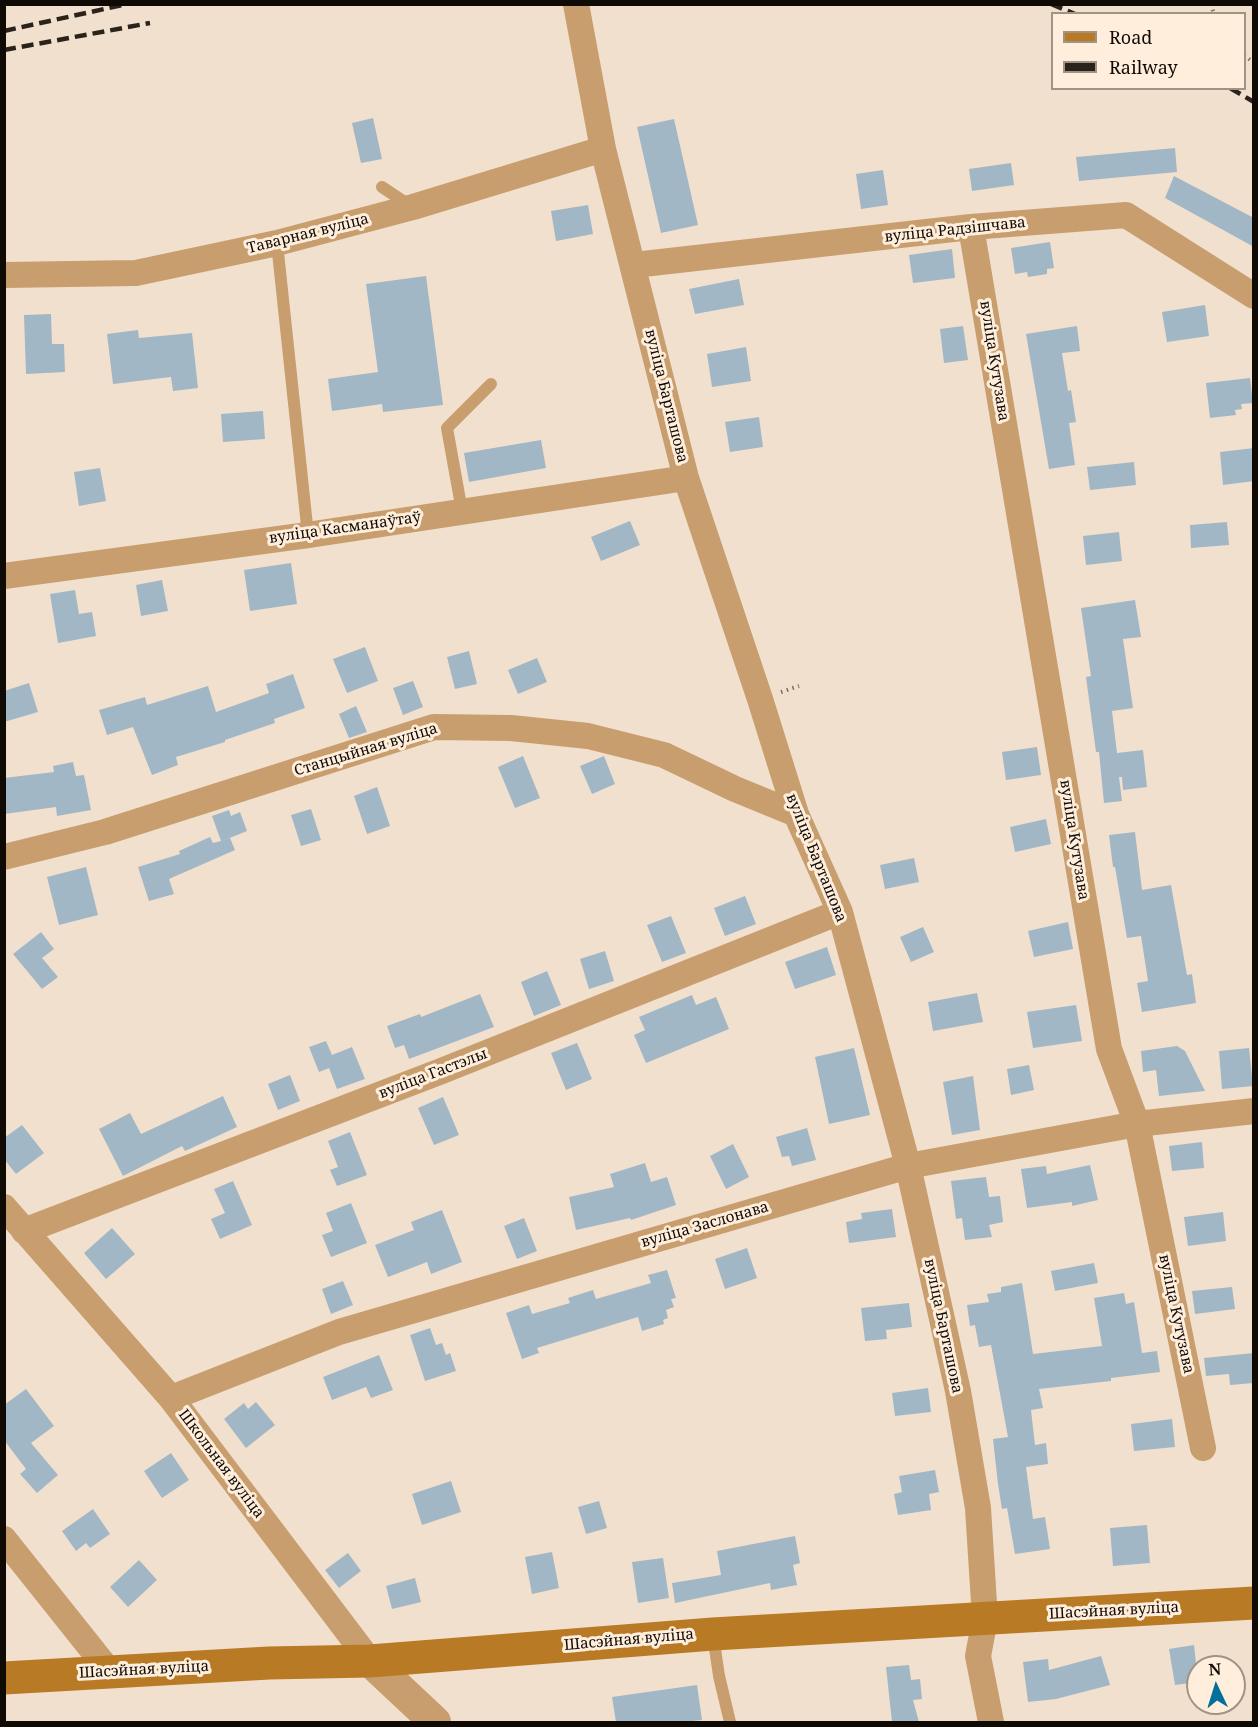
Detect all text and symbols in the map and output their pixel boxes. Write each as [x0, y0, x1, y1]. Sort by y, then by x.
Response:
legend [1051, 12, 1246, 90]
text: Road [1109, 25, 1152, 49]
text: Railway [1109, 55, 1178, 79]
street label: Таварная вуліца [245, 210, 371, 258]
street label: вуліца Радзішчава [884, 214, 1026, 246]
street label: вуліца Кутузава [976, 300, 1012, 422]
street label: вуліца Барташова [641, 327, 691, 465]
street label: вуліца Касманаўтаў [268, 508, 422, 548]
street label: Станцыйная вуліца [292, 720, 440, 780]
street label: вуліца Кутузава [1056, 779, 1092, 901]
street label: вуліца Барташова [782, 791, 850, 925]
street label: вуліца Гастэлы [376, 1045, 490, 1103]
street label: вуліца Заслонава [639, 1198, 771, 1252]
street label: вуліца Кутузава [1155, 1253, 1197, 1375]
street label: вуліца Барташова [920, 1257, 966, 1395]
street label: Школьная вуліца [174, 1406, 268, 1522]
street label: Шасэйная вуліца [1048, 1599, 1180, 1623]
street label: Шасэйная вуліца [563, 1625, 695, 1655]
north arrow [1186, 1655, 1246, 1715]
street label: Шасэйная вуліца [78, 1658, 210, 1682]
text: N [1208, 1658, 1222, 1680]

